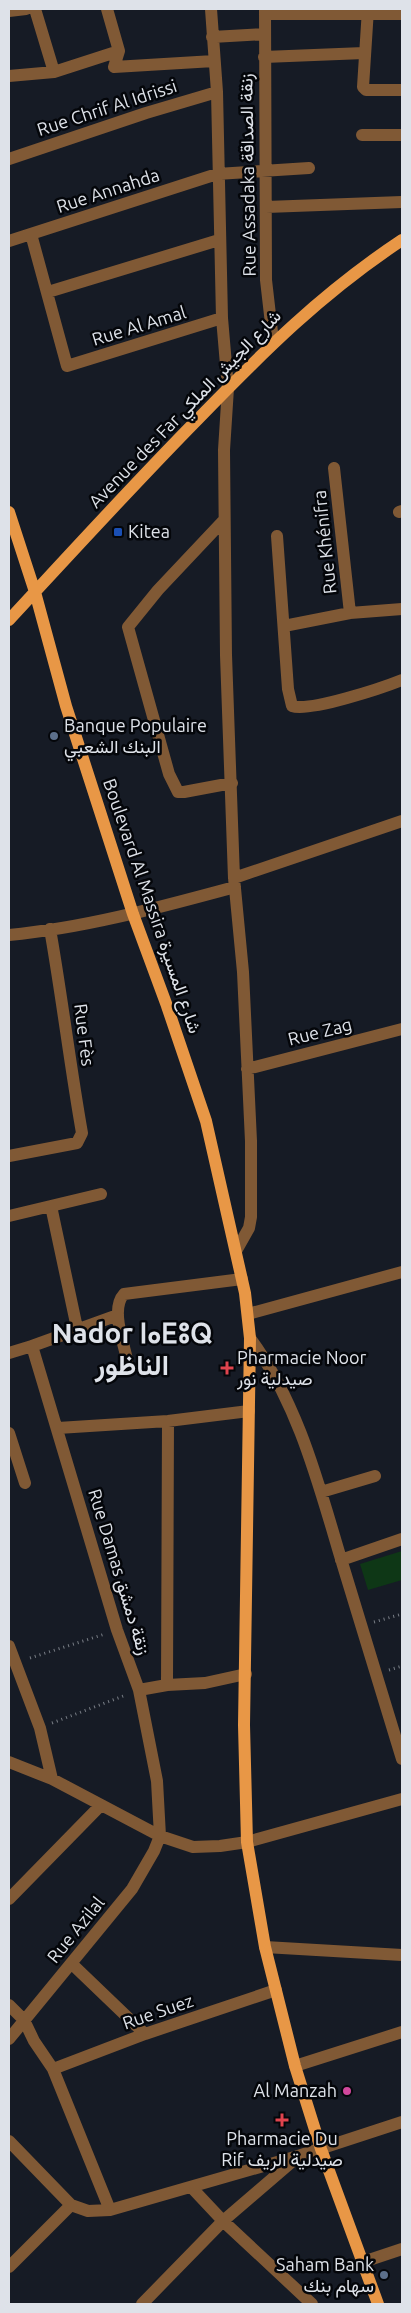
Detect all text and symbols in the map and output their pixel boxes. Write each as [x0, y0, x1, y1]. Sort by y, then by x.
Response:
street label: Rue Assadaka زنقة الصداقة [235, 73, 261, 277]
street label: Rue Chrif Al Idrissi [34, 75, 179, 139]
street label: Rue Annahda [54, 164, 162, 216]
street label: Rue Al Amal [89, 301, 188, 349]
street label: Avenue des Far شارع الجيش الملكي [84, 305, 289, 516]
street label: Rue Khénifra [309, 489, 339, 595]
place label: Kitea [128, 521, 170, 541]
marker: Kitea [112, 526, 124, 538]
place label: Banque Populaire البنك الشعبي [64, 715, 207, 762]
marker: Banque Populaire البنك الشعبي [48, 730, 60, 742]
street label: Boulevard Al Massira شارع المسيرة [97, 776, 206, 1037]
street label: Rue Fès [71, 1003, 99, 1067]
street label: Rue Zag [286, 1013, 354, 1049]
district label: Nador ⵏⴰⴹⵓⵕ الناظور [52, 1317, 212, 1383]
place label: Pharmacie Noor صيدلية نور [236, 1347, 367, 1390]
marker: Pharmacie Noor صيدلية نور [221, 1362, 233, 1374]
street label: Rue Damas زنقة دمشق [83, 1486, 155, 1658]
street label: Rue Azilal [43, 1892, 108, 1966]
street label: Rue Suez [120, 1990, 196, 2032]
place label: Al Manzah [254, 2080, 337, 2100]
marker: Al Manzah [341, 2085, 353, 2097]
marker: Pharmacie Du Rif صيدلية الريف [276, 2114, 288, 2126]
place label: Pharmacie Du Rif صيدلية الريف [221, 2128, 343, 2171]
place label: Saham Bank سهام بنك [276, 2254, 374, 2298]
marker: Saham Bank سهام بنك [378, 2269, 390, 2281]

